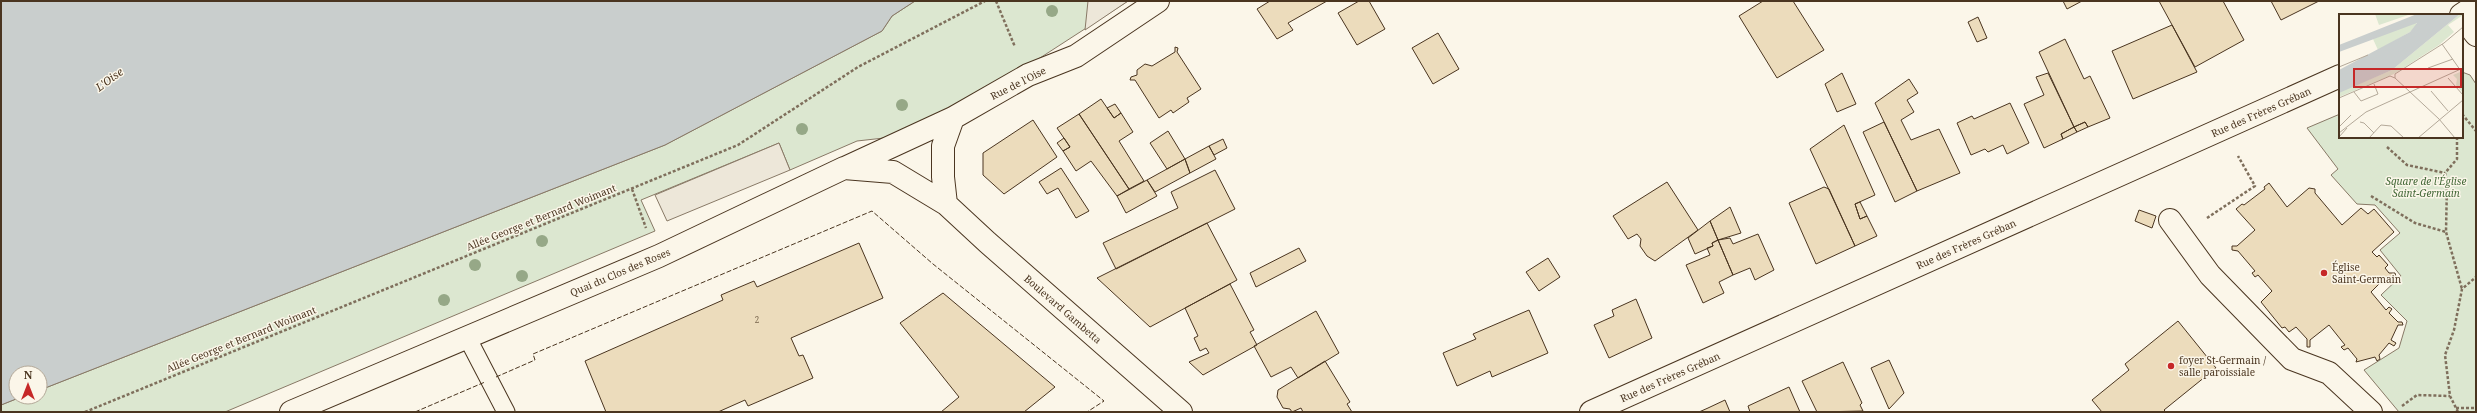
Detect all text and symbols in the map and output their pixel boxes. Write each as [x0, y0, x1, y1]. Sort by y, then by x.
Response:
inset map [2339, 14, 2463, 138]
street label: Rue de l'Oise [988, 63, 1048, 103]
water label: L'Oise [91, 64, 126, 95]
street label: Rue des Frères Gréban [2209, 83, 2314, 140]
park label: Square de l'Église Saint-Germain [2386, 174, 2466, 200]
street label: Allée George et Bernard Woimant [464, 180, 618, 254]
street label: Rue des Frères Gréban [1914, 215, 2019, 272]
street label: Quai du Clos des Roses [568, 244, 673, 299]
place label: Église Saint-Germain [2332, 260, 2402, 286]
marker: Église Saint-Germain [2319, 268, 2329, 278]
street label: Boulevard Gambetta [1021, 271, 1105, 347]
street label: Allée George et Bernard Woimant [164, 302, 318, 376]
house number: 2 [755, 314, 759, 325]
street label: Rue des Frères Gréban [1618, 348, 1723, 405]
place label: foyer St-Germain / salle paroissiale [2179, 353, 2266, 379]
marker: foyer St-Germain / salle paroissiale [2166, 361, 2176, 371]
north arrow [8, 365, 48, 405]
text: N [24, 367, 33, 382]

